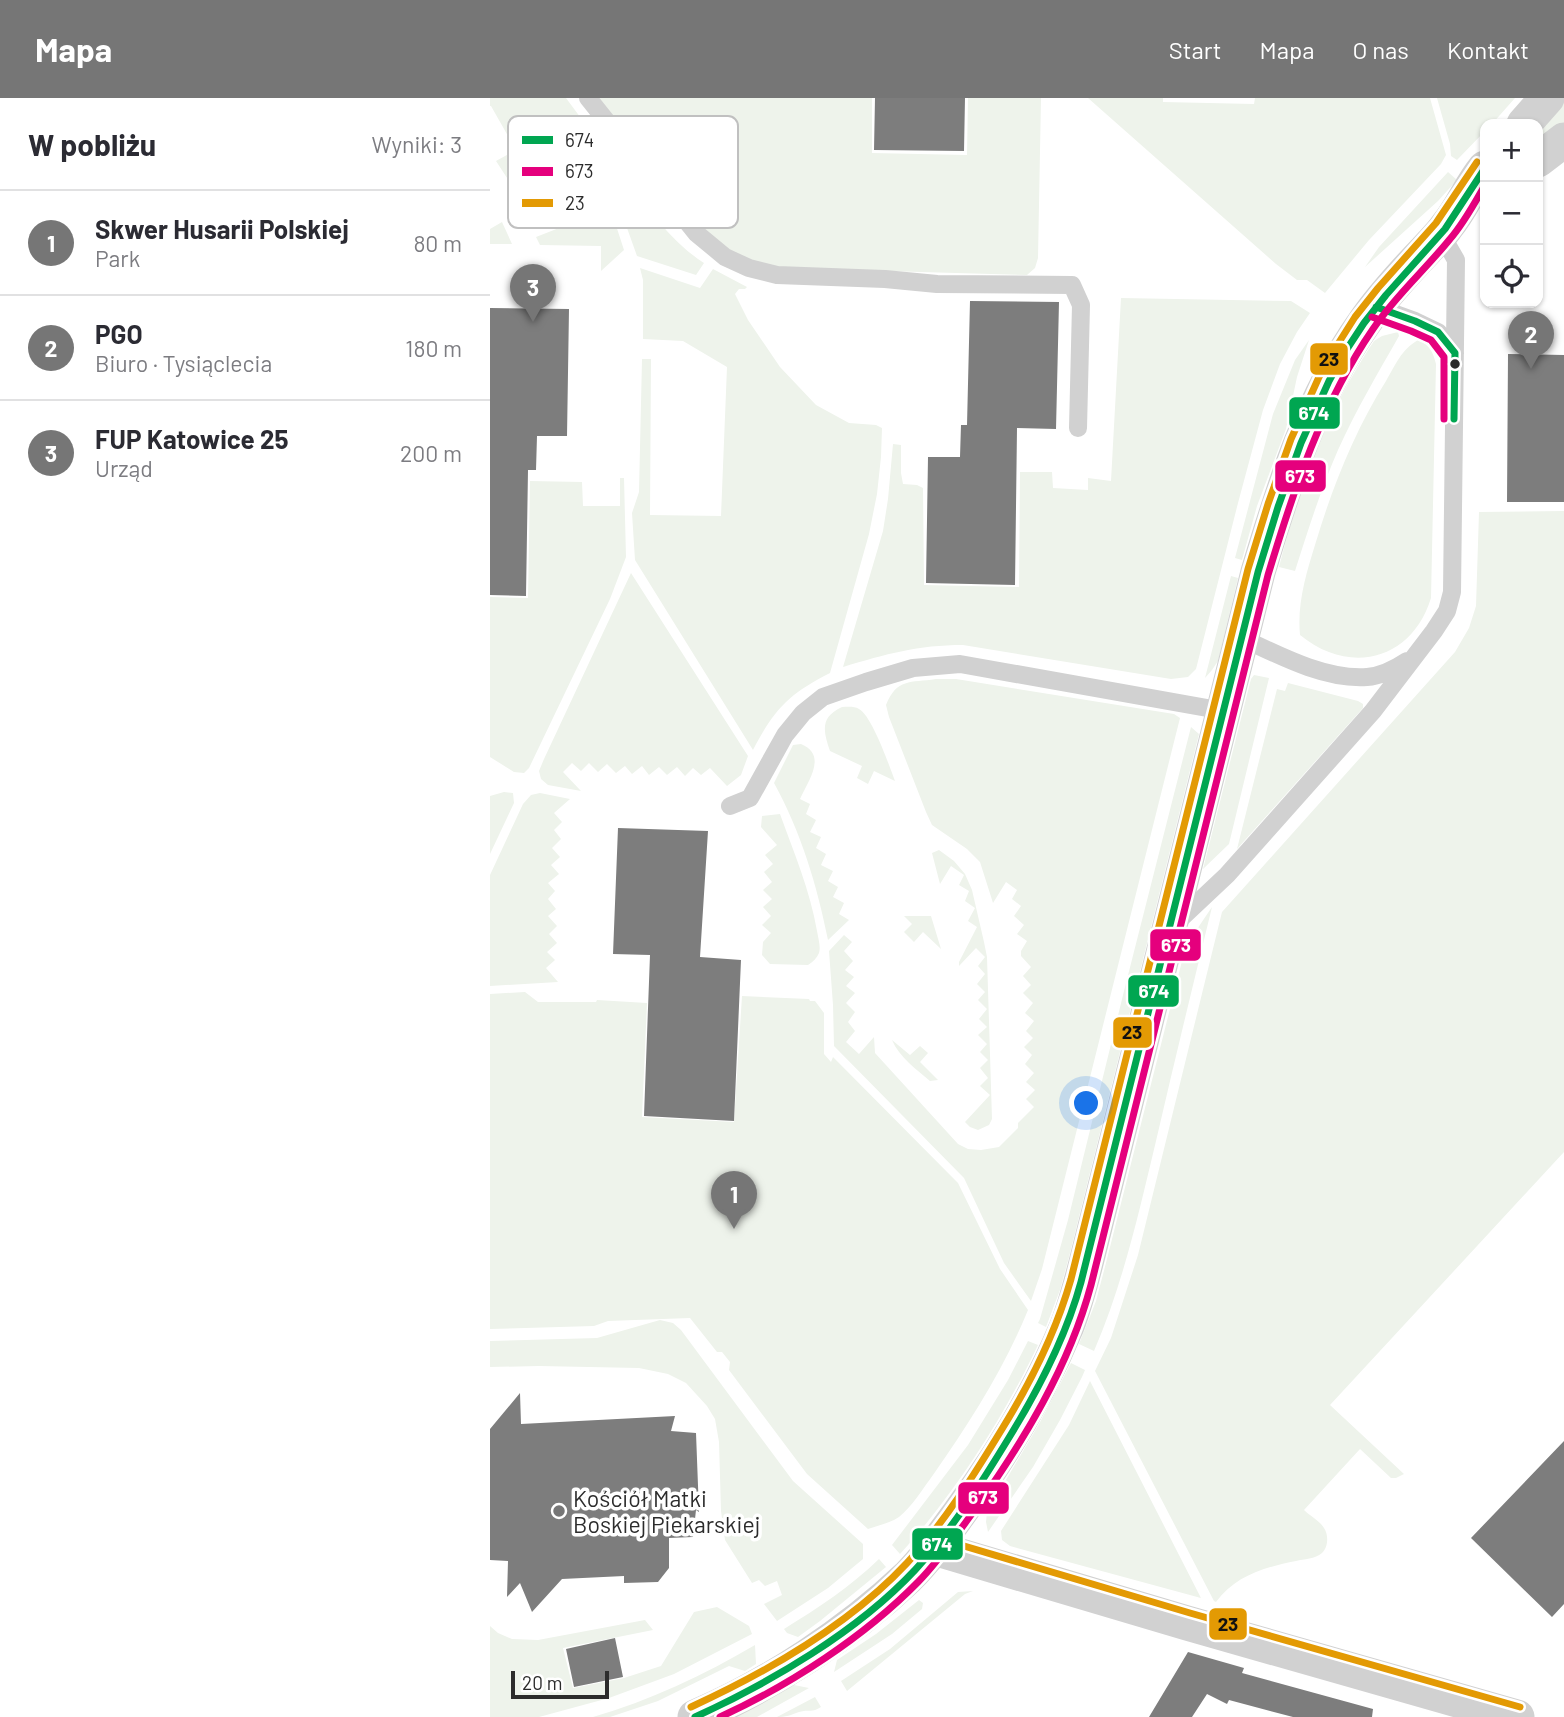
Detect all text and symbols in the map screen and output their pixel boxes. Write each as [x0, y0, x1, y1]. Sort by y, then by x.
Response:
text: Mapa [35, 29, 112, 69]
text: Start [1169, 35, 1221, 64]
text: Mapa [1259, 35, 1314, 64]
text: O nas [1352, 35, 1409, 64]
text: Kontakt [1447, 35, 1529, 64]
legend [508, 116, 738, 228]
map controls [1480, 119, 1543, 308]
button: + [1480, 119, 1543, 182]
text: W pobliżu [28, 126, 156, 162]
text: 674 [565, 128, 594, 151]
text: Wyniki: 3 [372, 130, 462, 158]
text: 673 [565, 159, 594, 182]
button: − [1480, 182, 1543, 245]
text: 23 [565, 191, 585, 214]
text: Skwer Husarii Polskiej [95, 213, 349, 244]
text: 1 [47, 229, 55, 257]
text: 80 m [413, 229, 462, 257]
text: Park [95, 244, 140, 272]
button: locate [1480, 245, 1543, 308]
pin: 3 [510, 264, 556, 322]
pin: 2 [1508, 311, 1554, 369]
text: PGO [95, 318, 143, 349]
text: 2 [45, 334, 57, 362]
text: 180 m [405, 334, 462, 362]
line badge: 23 [1309, 342, 1349, 376]
text: 23 [1319, 347, 1339, 370]
text: Biuro · Tysiąclecia [95, 349, 272, 377]
unlabelled marker [1448, 357, 1462, 371]
line badge: 674 [1288, 396, 1341, 430]
text: 674 [1298, 401, 1330, 424]
text: FUP Katowice 25 [95, 423, 289, 454]
text: 3 [45, 439, 57, 467]
text: 200 m [400, 439, 462, 467]
text: Urząd [95, 454, 153, 482]
line badge: 673 [1274, 459, 1327, 493]
text: 673 [1285, 464, 1315, 487]
line badge: 673 [1149, 928, 1202, 962]
text: 673 [1161, 933, 1191, 956]
line badge: 674 [1127, 974, 1180, 1008]
text: 674 [1138, 979, 1170, 1002]
line badge: 23 [1112, 1016, 1153, 1049]
text: 23 [1122, 1020, 1142, 1043]
your location [1069, 1086, 1103, 1120]
pin: 1 [711, 1171, 757, 1229]
line badge: 673 [957, 1481, 1010, 1515]
place label: Kościół Matki Boskiej Piekarskiej [573, 1484, 760, 1538]
text: 673 [968, 1485, 998, 1508]
marker: Kościół Matki Boskiej Piekarskiej [551, 1503, 567, 1519]
line badge: 674 [911, 1527, 964, 1561]
text: 674 [921, 1532, 953, 1555]
line badge: 23 [1208, 1607, 1248, 1641]
text: 23 [1218, 1612, 1238, 1635]
scale bar [511, 1668, 609, 1700]
text: 20 m [522, 1671, 562, 1694]

